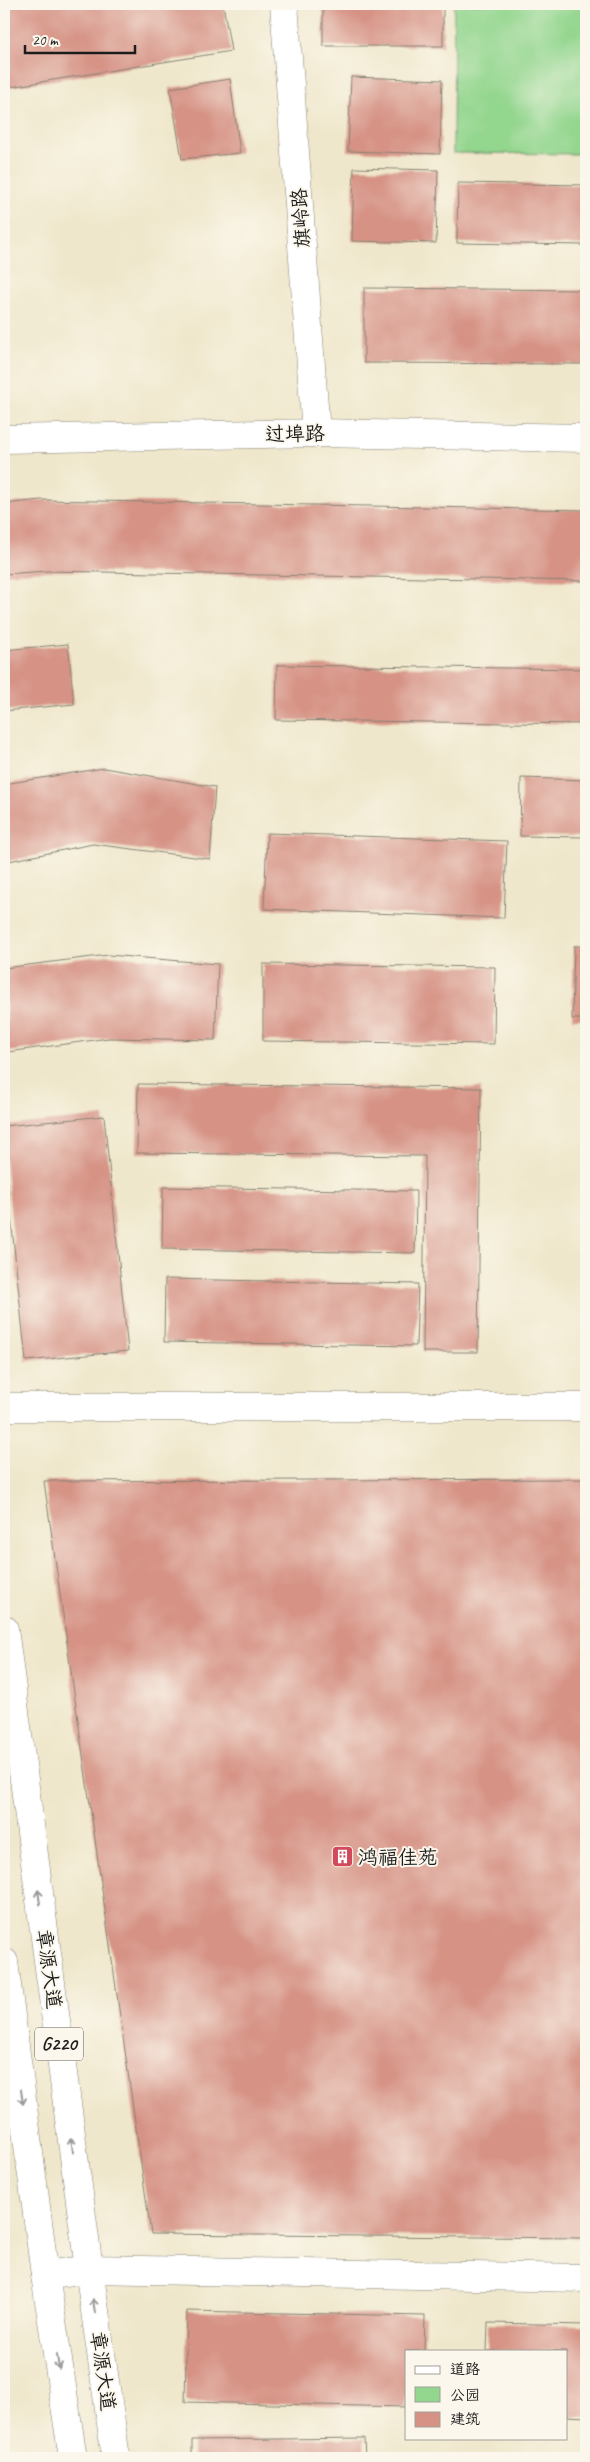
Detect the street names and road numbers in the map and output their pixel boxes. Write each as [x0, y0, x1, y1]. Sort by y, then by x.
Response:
street label: 旗岭路 [286, 186, 316, 249]
street label: 过埠路 [265, 421, 326, 447]
street label: 章源大道 [31, 1928, 67, 2010]
road number: G220 [35, 2028, 83, 2060]
street label: 章源大道 [85, 2330, 121, 2412]

